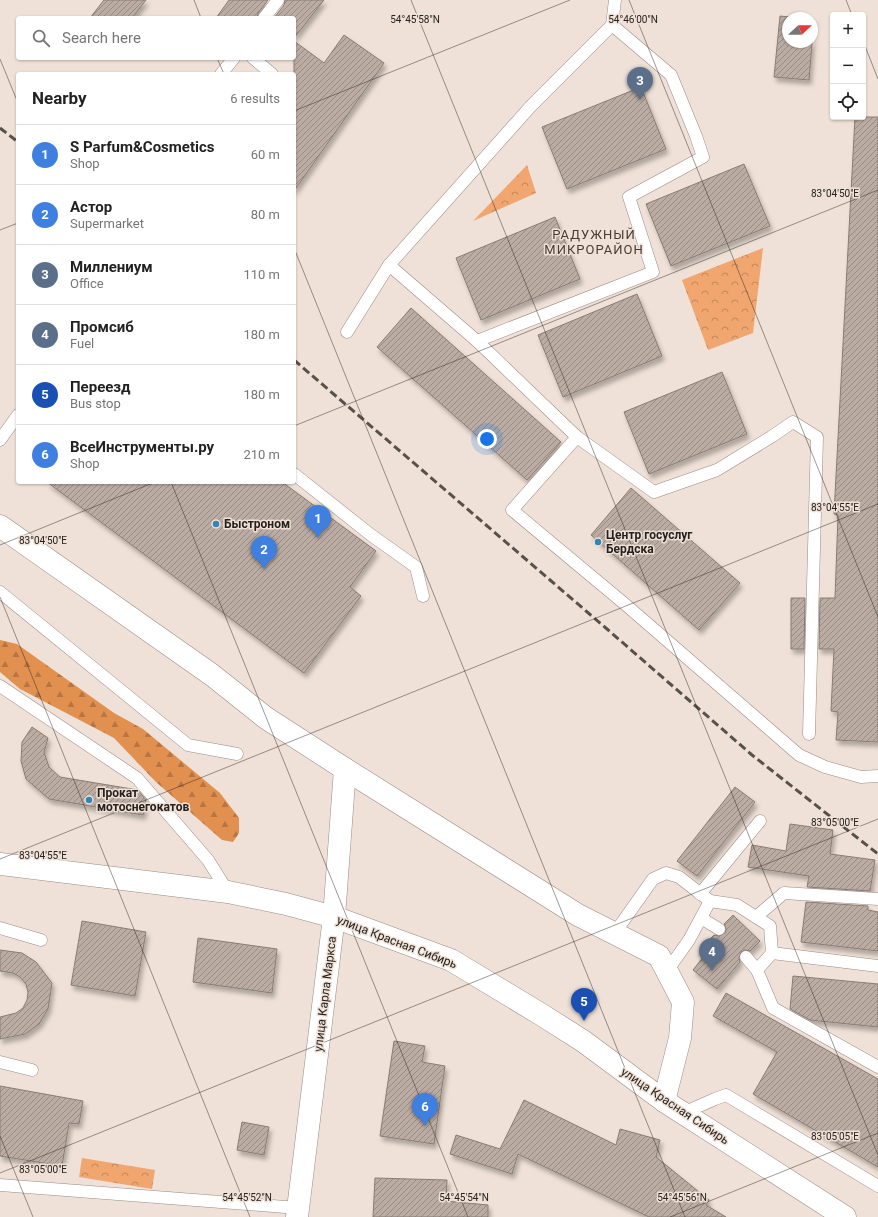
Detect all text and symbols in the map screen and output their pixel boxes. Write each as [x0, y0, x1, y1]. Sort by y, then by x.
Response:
north arrow [782, 12, 818, 48]
map controls [830, 12, 866, 120]
button: + [830, 12, 866, 48]
text: 54°45'58"N [390, 14, 440, 25]
text: 54°46'00"N [608, 14, 658, 25]
search box [16, 16, 296, 60]
icon: search [30, 27, 52, 49]
text: Search here [62, 29, 141, 47]
button: − [830, 48, 866, 84]
pin: 3 [627, 67, 653, 100]
button: locate [830, 84, 866, 120]
text: Nearby [32, 88, 87, 108]
text: 6 results [230, 91, 280, 106]
text: S Parfum&Cosmetics [70, 138, 214, 156]
text: 1 [41, 147, 49, 162]
text: 60 m [251, 147, 280, 162]
text: Shop [70, 156, 100, 171]
text: 83°04'50"E [811, 188, 859, 199]
text: Астор [70, 198, 112, 216]
text: 2 [41, 207, 49, 222]
text: 80 m [251, 207, 280, 222]
text: Supermarket [70, 216, 144, 231]
district label: РАДУЖНЫЙ МИКРОРАЙОН [544, 227, 644, 257]
text: Миллениум [70, 258, 153, 276]
text: 3 [41, 267, 49, 282]
text: 110 m [243, 267, 280, 282]
text: Office [70, 276, 104, 291]
text: Промсиб [70, 318, 134, 336]
text: 4 [41, 327, 49, 342]
text: 180 m [243, 327, 280, 342]
text: Fuel [70, 336, 94, 351]
text: Переезд [70, 378, 131, 396]
text: 5 [41, 387, 49, 402]
text: 180 m [243, 387, 280, 402]
text: Bus stop [70, 396, 121, 411]
your location [477, 429, 497, 449]
text: ВсеИнструменты.ру [70, 438, 214, 456]
text: 6 [41, 447, 49, 462]
text: 210 m [243, 447, 280, 462]
text: Shop [70, 456, 100, 471]
text: 83°04'55"E [811, 502, 859, 513]
pin: 1 [305, 505, 331, 538]
place label: Быстроном [224, 517, 290, 531]
marker: Быстроном [211, 519, 221, 529]
place label: Центр госуслуг Бердска [606, 528, 692, 556]
text: 83°04'50"E [19, 535, 67, 546]
pin: 2 [251, 536, 277, 569]
marker: Центр госуслуг Бердска [593, 537, 603, 547]
place label: Прокат мотоснегокатов [97, 786, 189, 814]
marker: Прокат мотоснегокатов [84, 795, 94, 805]
text: 83°05'00"E [811, 817, 859, 828]
text: 83°04'55"E [19, 850, 67, 861]
street label: улица Красная Сибирь [335, 913, 459, 971]
street label: улица Карла Маркса [311, 935, 339, 1053]
pin: 4 [699, 938, 725, 971]
pin: 5 [571, 988, 597, 1021]
street label: улица Красная Сибирь [618, 1065, 732, 1147]
pin: 6 [412, 1093, 438, 1126]
text: 83°05'05"E [811, 1131, 859, 1142]
text: 83°05'00"E [19, 1164, 67, 1175]
text: 54°45'52"N [222, 1192, 272, 1203]
text: 54°45'54"N [439, 1192, 489, 1203]
text: 54°45'56"N [657, 1192, 707, 1203]

